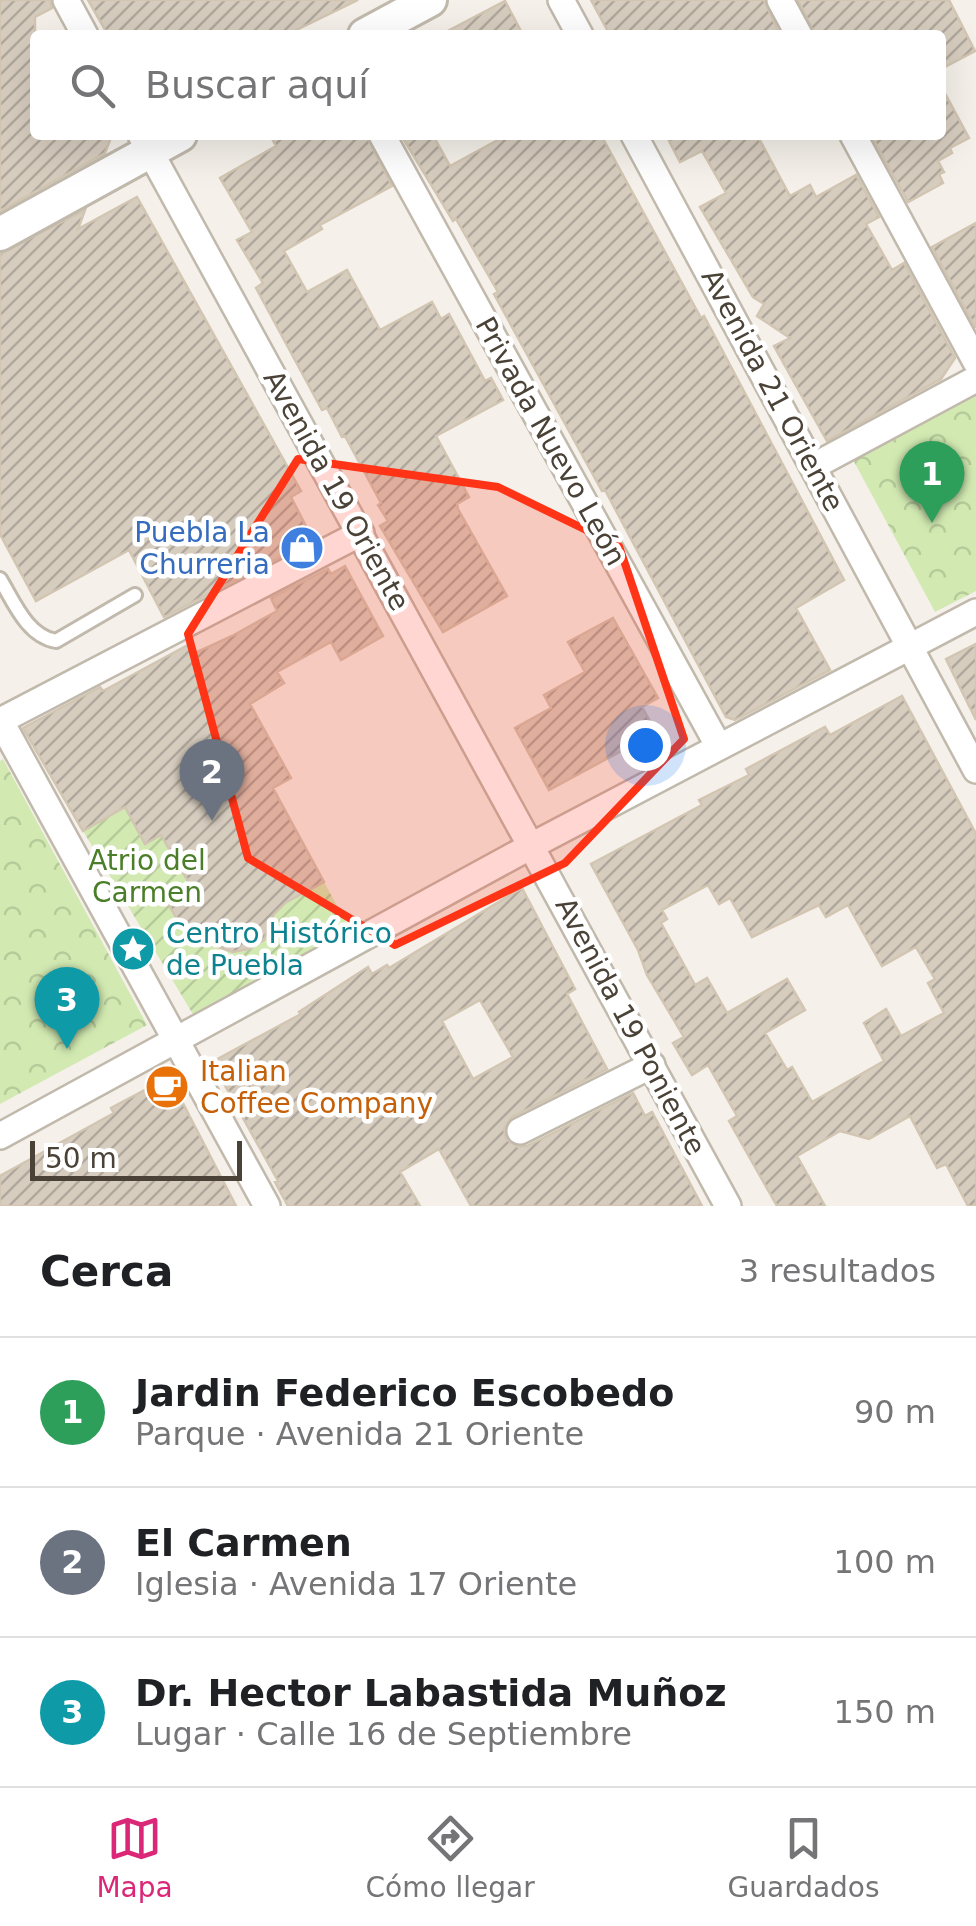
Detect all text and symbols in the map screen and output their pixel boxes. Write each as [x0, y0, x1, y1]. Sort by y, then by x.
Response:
search box [30, 30, 946, 140]
icon: search [65, 58, 120, 113]
text: Buscar aquí [145, 63, 369, 107]
street label: Avenida 21 Oriente [695, 263, 850, 517]
street label: Privada Nuevo León [469, 311, 633, 571]
street label: Avenida 19 Oriente [257, 364, 416, 616]
pin: 1 [900, 440, 964, 523]
place label: Puebla La Churreria [134, 516, 270, 581]
shop icon: Puebla La Churreria [279, 525, 325, 571]
your location [620, 720, 671, 771]
pin: 2 [180, 738, 244, 821]
park label: Atrio del Carmen [88, 844, 206, 909]
street label: Avenida 19 Poniente [549, 892, 712, 1161]
place label: Centro Histórico de Puebla [166, 917, 392, 982]
place icon: Centro Histórico de Puebla [110, 926, 156, 972]
pin: 3 [34, 966, 100, 1049]
place label: Italian Coffee Company [200, 1055, 433, 1120]
cafe icon: Italian Coffee Company [144, 1064, 190, 1110]
scale bar [30, 1136, 242, 1180]
text: 50 m [45, 1142, 117, 1175]
text: Cerca [40, 1247, 173, 1296]
text: 3 resultados [739, 1252, 936, 1290]
text: Jardin Federico Escobedo [135, 1371, 674, 1415]
text: 1 [61, 1393, 84, 1431]
text: 90 m [854, 1393, 936, 1431]
text: Parque · Avenida 21 Oriente [135, 1415, 584, 1453]
text: El Carmen [135, 1521, 352, 1565]
text: 2 [61, 1543, 84, 1581]
text: 100 m [834, 1543, 936, 1581]
text: Iglesia · Avenida 17 Oriente [135, 1565, 577, 1603]
text: Dr. Hector Labastida Muñoz [135, 1671, 727, 1715]
text: 3 [61, 1693, 84, 1731]
text: 150 m [834, 1693, 936, 1731]
text: Lugar · Calle 16 de Septiembre [135, 1715, 632, 1753]
tab: Mapa [96, 1811, 173, 1904]
tab: Cómo llegar [365, 1811, 535, 1904]
tab: Guardados [728, 1811, 880, 1904]

